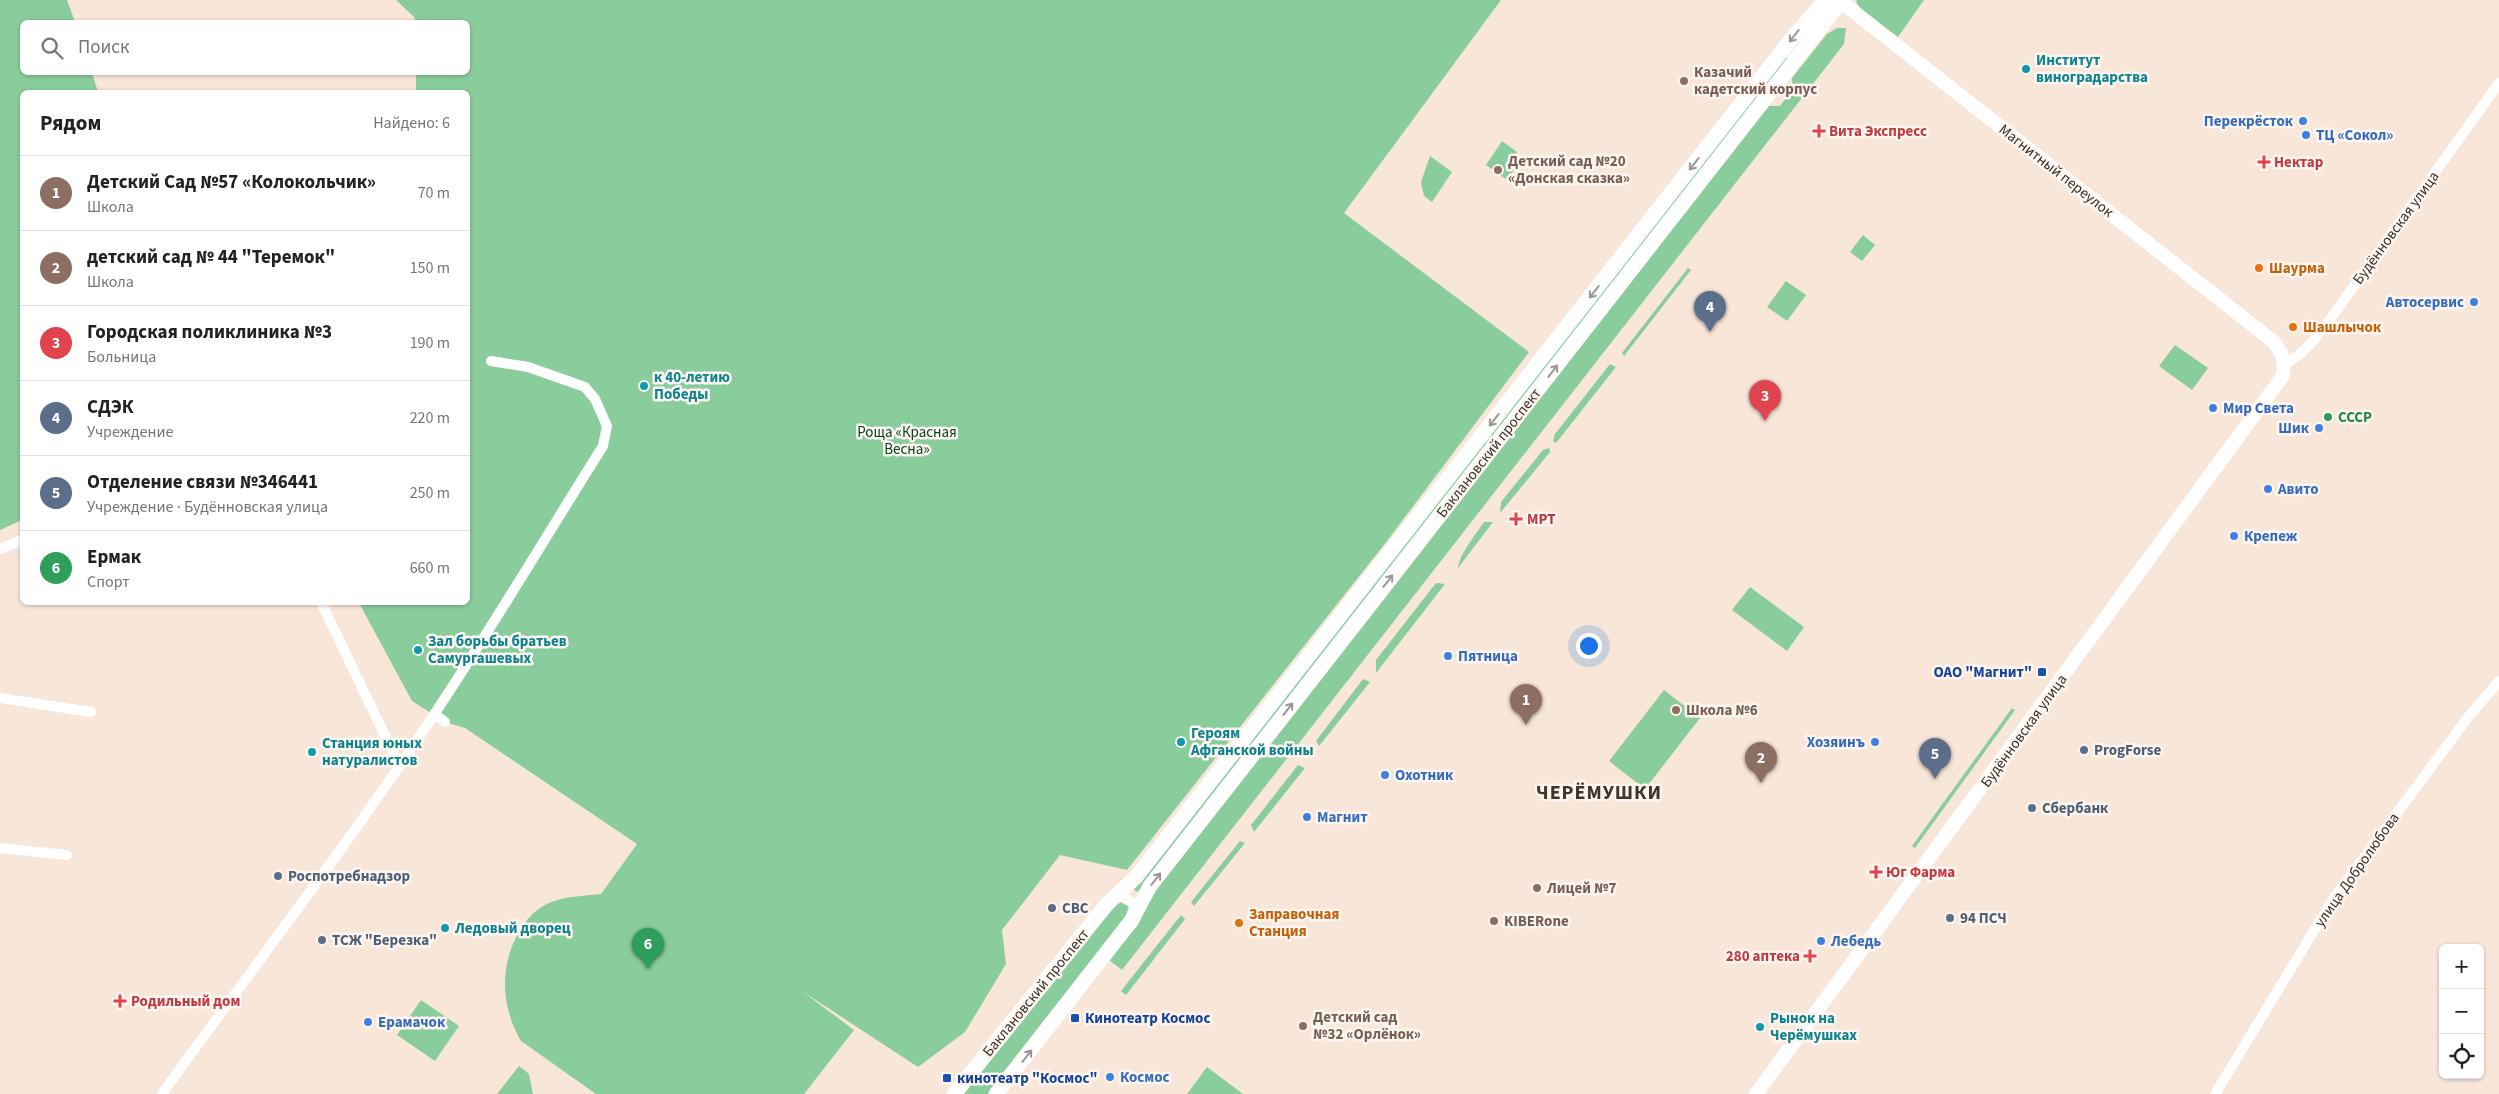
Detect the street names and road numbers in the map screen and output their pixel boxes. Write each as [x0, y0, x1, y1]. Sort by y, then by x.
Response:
street label: Магнитный переулок [1994, 119, 2118, 223]
street label: Будённовская улица [2348, 167, 2444, 289]
street label: Баклановский проспект [1432, 384, 1546, 522]
street label: Будённовская улица [1976, 670, 2072, 792]
street label: улица Добролюбова [2310, 809, 2404, 931]
street label: Баклановский проспект [978, 925, 1094, 1061]

